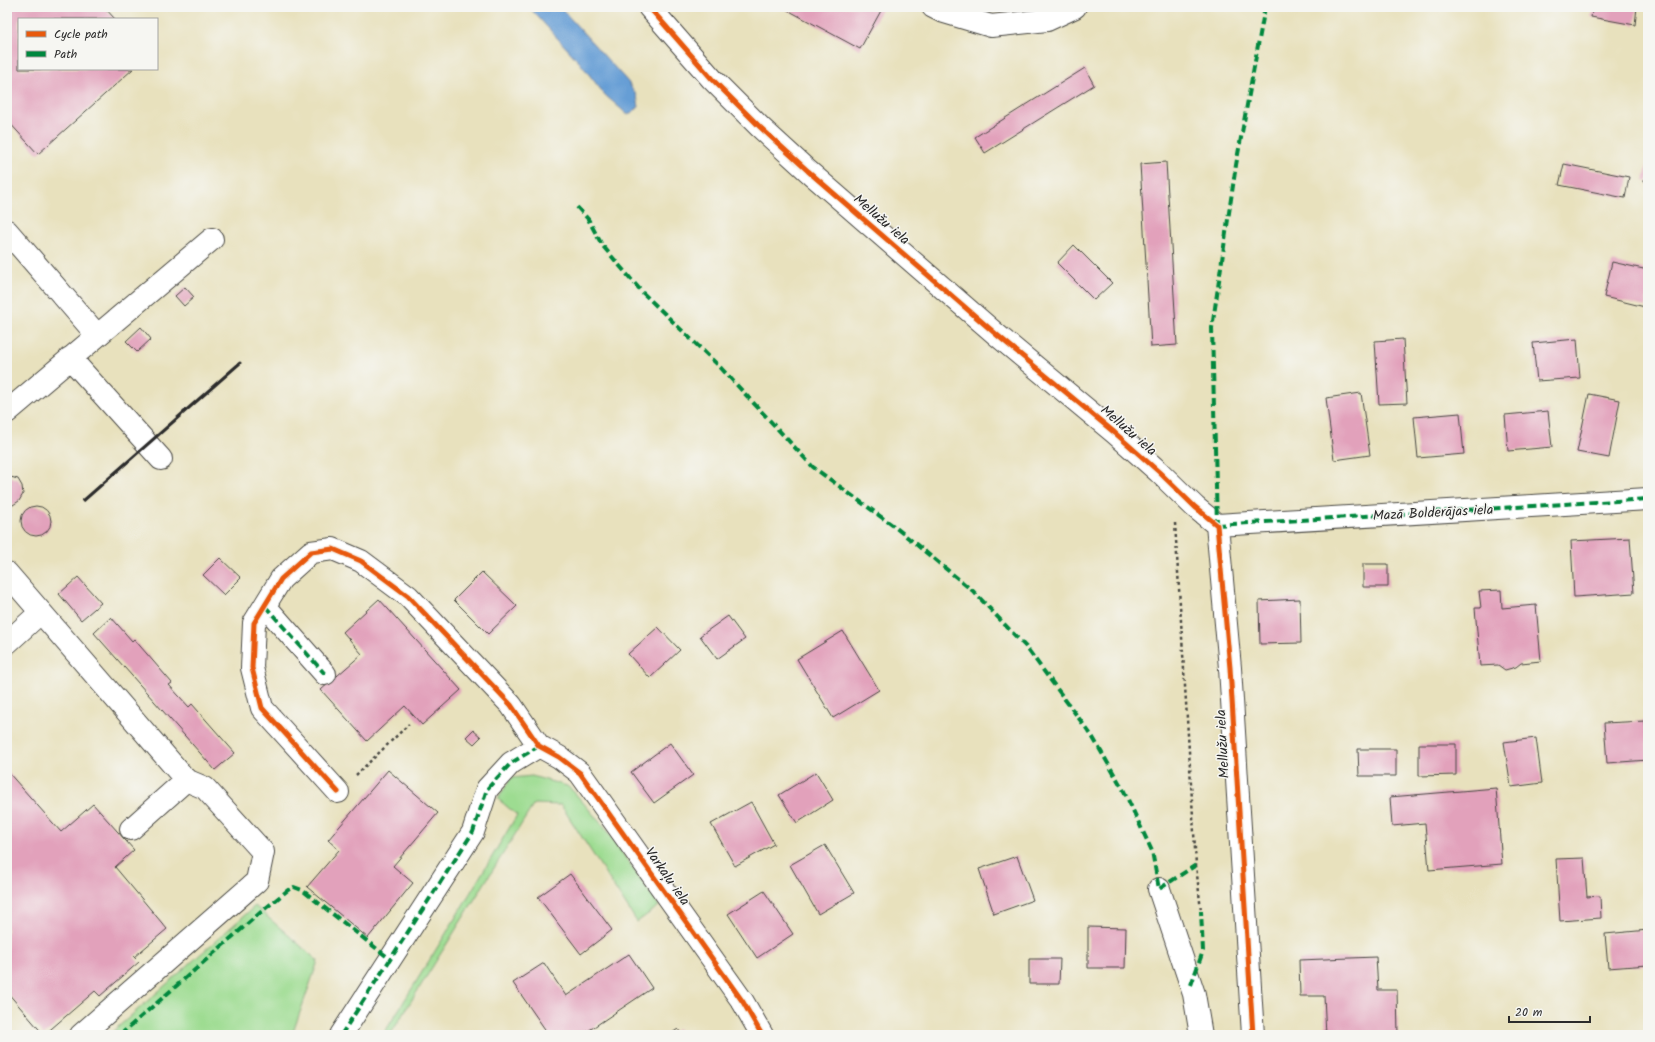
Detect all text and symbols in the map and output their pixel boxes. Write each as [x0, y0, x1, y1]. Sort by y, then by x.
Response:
legend [18, 18, 158, 70]
text: Cycle path [54, 25, 108, 44]
text: Path [54, 45, 77, 64]
street label: Mellužu iela [848, 189, 915, 251]
street label: Mellužu iela [1095, 400, 1162, 462]
street label: Mazā Bolderājas iela [1372, 499, 1494, 527]
street label: Mellužu iela [1210, 709, 1236, 779]
street label: Varkaļu iela [639, 843, 695, 910]
scale bar [1509, 998, 1590, 1024]
text: 20 m [1515, 1003, 1543, 1022]

